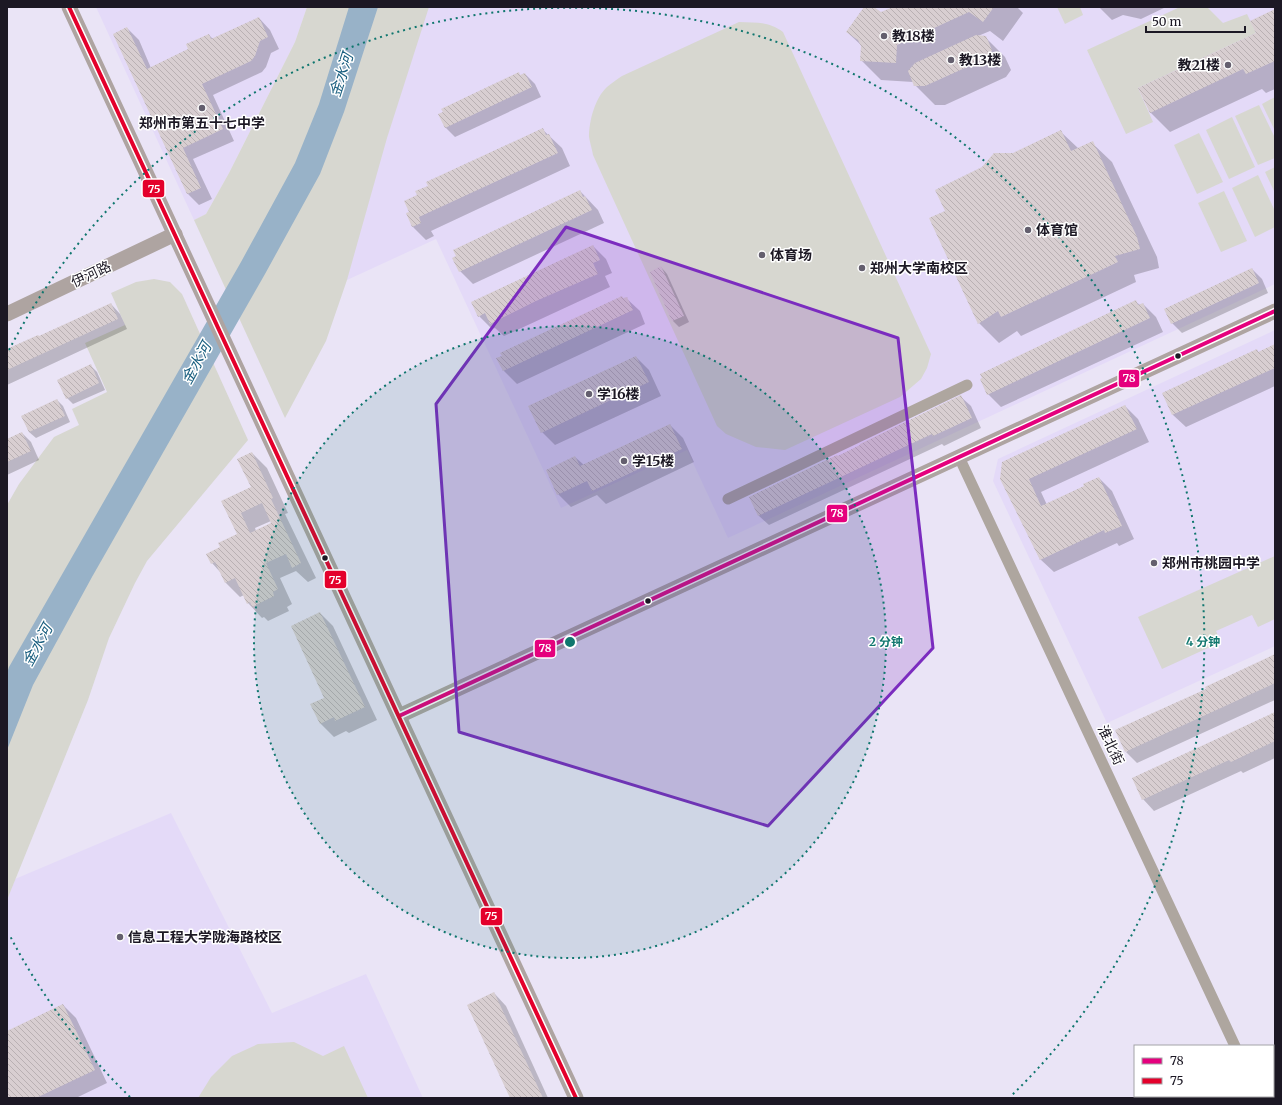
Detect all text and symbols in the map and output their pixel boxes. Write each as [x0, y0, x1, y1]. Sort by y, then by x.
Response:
scale bar [1146, 8, 1245, 34]
text: 50 m [1152, 14, 1181, 29]
place label: 教18楼 [892, 27, 935, 45]
marker: 教18楼 [879, 31, 889, 41]
water label: 金水河 [325, 48, 358, 99]
place label: 教13楼 [959, 51, 1001, 69]
marker: 教13楼 [946, 55, 956, 65]
place label: 教21楼 [1178, 56, 1220, 74]
marker: 教21楼 [1223, 60, 1233, 70]
marker: 郑州市第五十七中学 [197, 103, 207, 113]
place label: 郑州市第五十七中学 [139, 114, 265, 132]
line badge: 75 [142, 179, 165, 198]
text: 75 [148, 182, 160, 196]
place label: 体育馆 [1036, 221, 1078, 239]
marker: 体育馆 [1023, 225, 1033, 235]
place label: 体育场 [770, 246, 812, 264]
marker: 体育场 [757, 250, 767, 260]
street label: 伊河路 [68, 257, 114, 291]
place label: 郑州大学南校区 [870, 259, 968, 277]
marker: 郑州大学南校区 [857, 263, 867, 273]
water label: 金水河 [177, 336, 217, 387]
unlabelled marker [1173, 351, 1183, 361]
line badge: 78 [1118, 369, 1140, 388]
text: 78 [1122, 371, 1136, 385]
place label: 学16楼 [597, 385, 640, 403]
marker: 学16楼 [584, 389, 594, 399]
place label: 学15楼 [632, 452, 674, 470]
marker: 学15楼 [619, 456, 629, 466]
line badge: 78 [826, 504, 848, 523]
text: 78 [830, 506, 844, 520]
unlabelled marker [320, 553, 330, 563]
place label: 郑州市桃园中学 [1162, 554, 1260, 572]
marker: 郑州市桃园中学 [1149, 558, 1159, 568]
line badge: 75 [324, 570, 347, 589]
text: 75 [329, 573, 341, 587]
unlabelled marker [643, 596, 653, 606]
water label: 金水河 [18, 618, 58, 669]
text: 2 分钟 [869, 634, 903, 649]
text: 4 分钟 [1186, 634, 1220, 649]
centre of rings [563, 635, 577, 649]
line badge: 78 [534, 639, 556, 658]
text: 78 [538, 641, 552, 655]
street label: 淮北街 [1094, 722, 1128, 768]
line badge: 75 [480, 907, 503, 926]
text: 75 [485, 909, 497, 923]
place label: 信息工程大学陇海路校区 [128, 928, 282, 946]
marker: 信息工程大学陇海路校区 [115, 932, 125, 942]
legend [1134, 1045, 1274, 1097]
text: 78 [1170, 1053, 1184, 1068]
text: 75 [1170, 1073, 1183, 1088]

